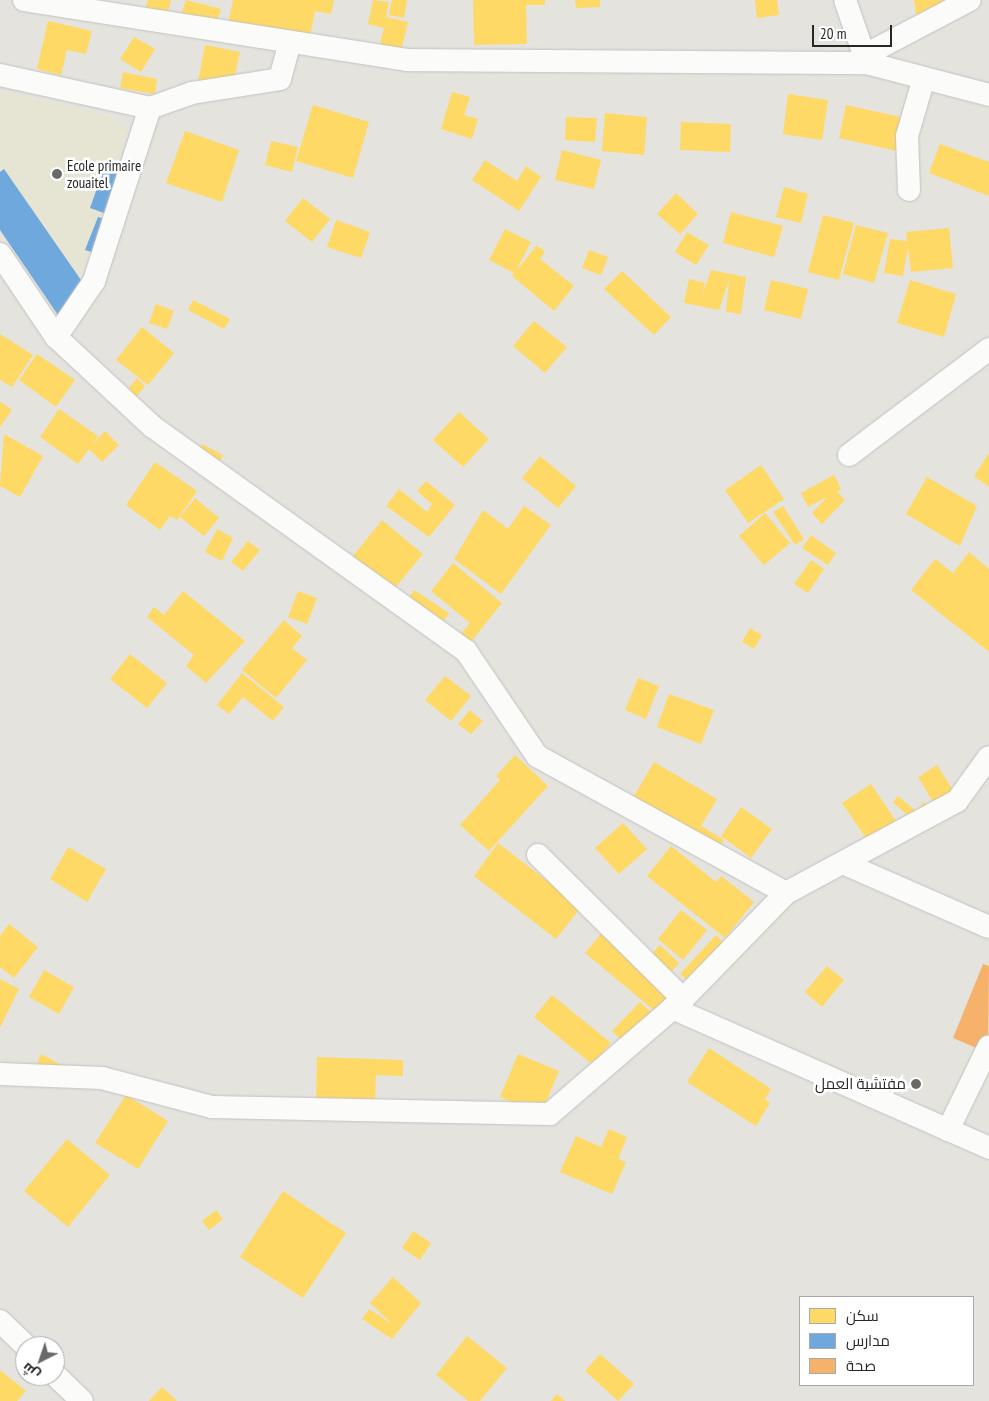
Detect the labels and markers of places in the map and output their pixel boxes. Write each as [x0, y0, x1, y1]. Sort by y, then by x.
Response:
place label: Ecole primaire zouaitel [67, 156, 141, 191]
marker: Ecole primaire zouaitel [51, 168, 63, 180]
place label: مفتشية العمل [815, 1075, 906, 1093]
marker: مفتشية العمل [910, 1078, 922, 1090]

